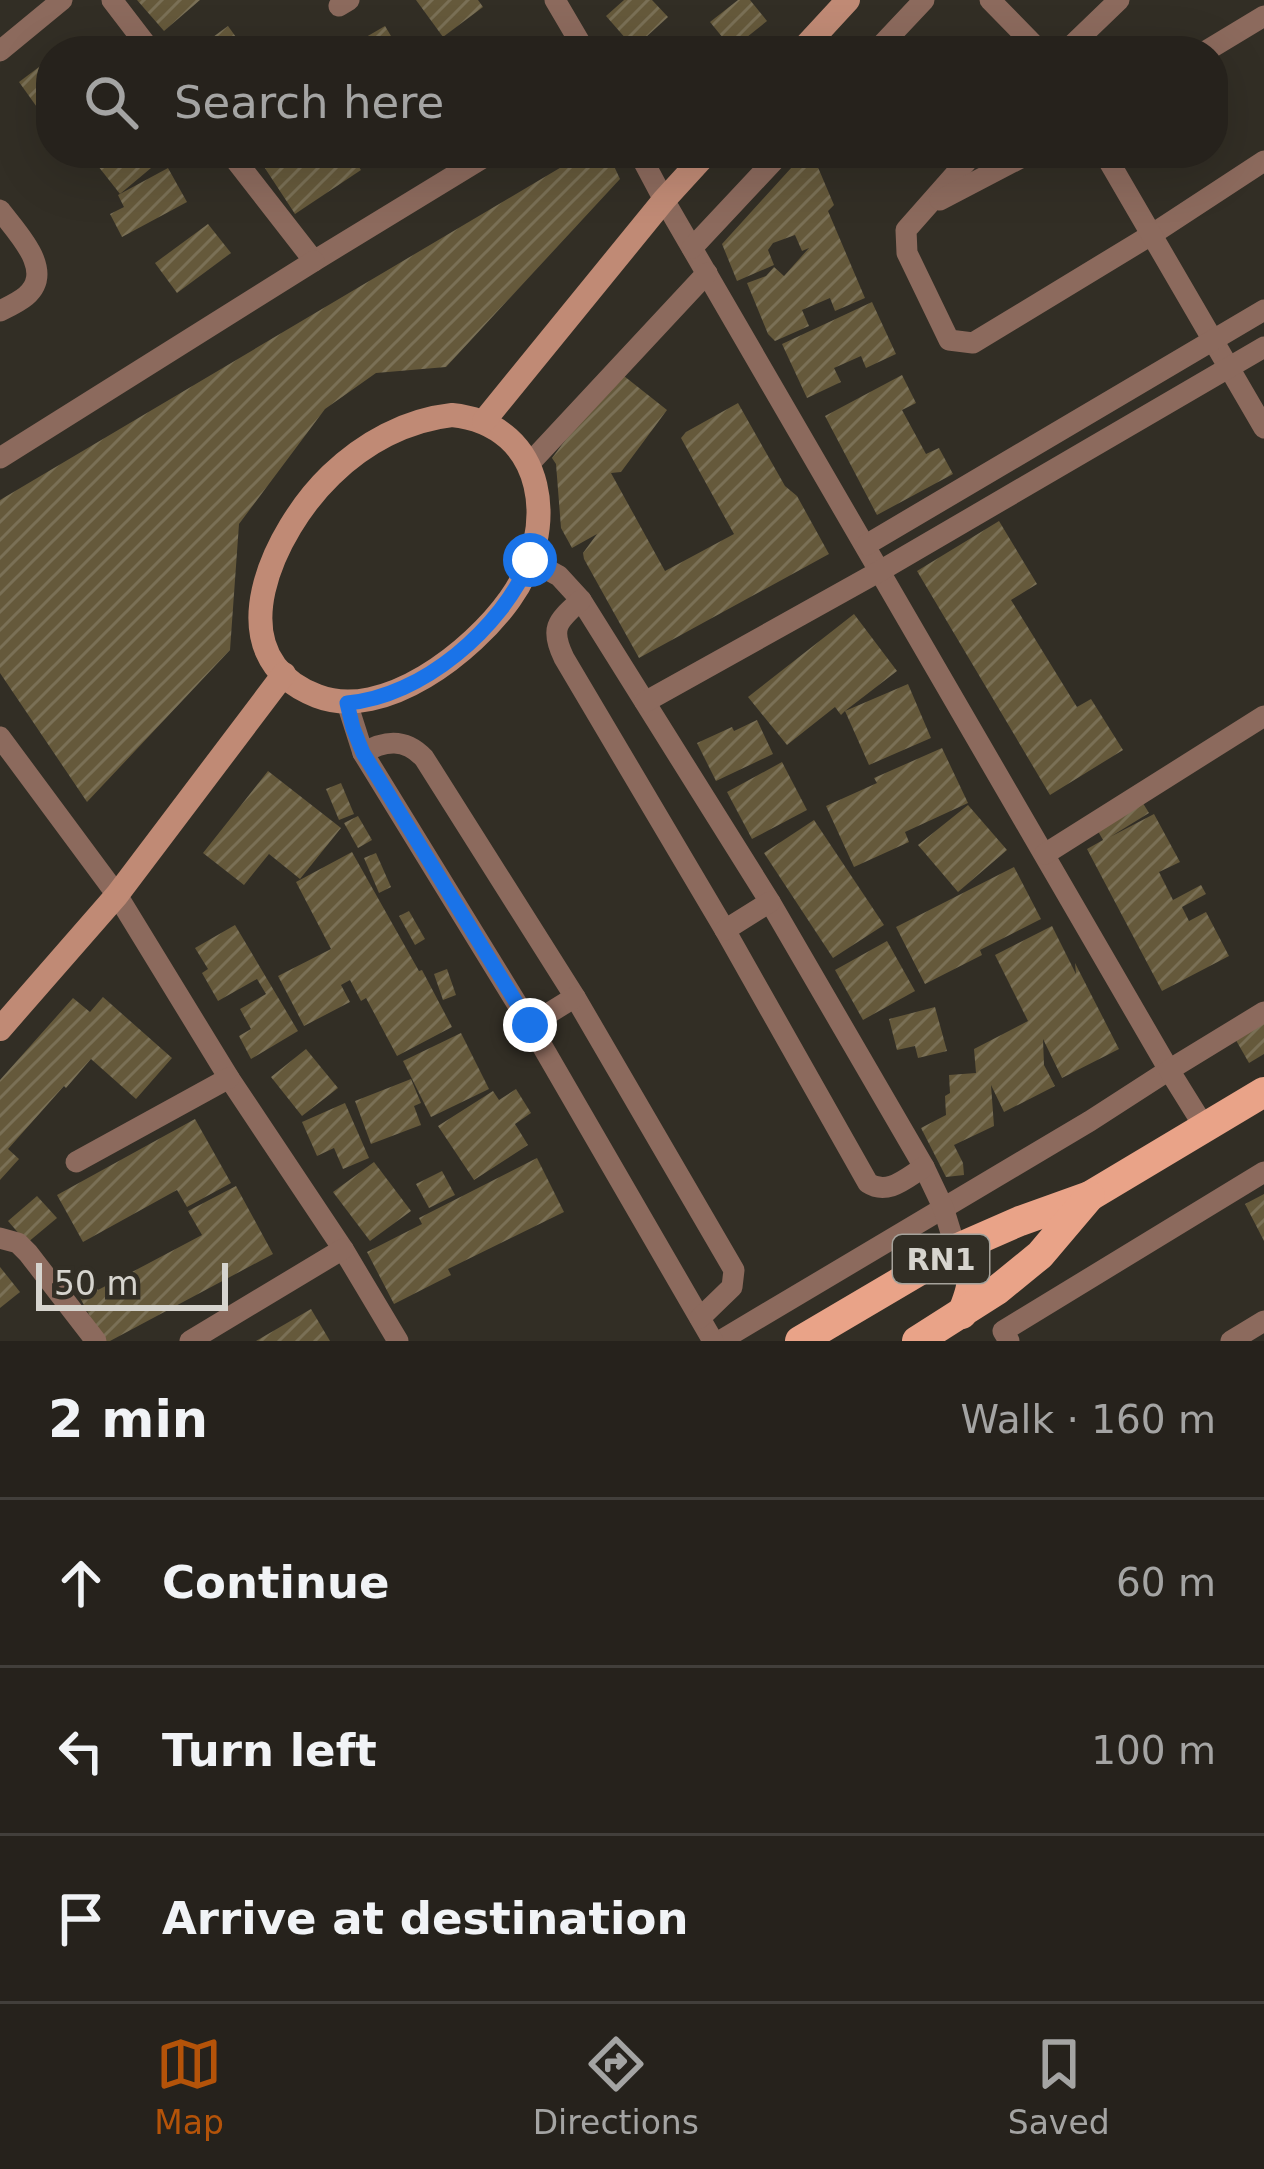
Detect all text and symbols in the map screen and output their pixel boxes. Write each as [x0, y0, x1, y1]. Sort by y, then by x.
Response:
search box [36, 36, 1228, 168]
icon: search [78, 69, 144, 135]
text: Search here [174, 76, 444, 129]
route start [503, 533, 557, 587]
route end [503, 998, 557, 1052]
road number: RN1 [893, 1235, 989, 1283]
scale bar [36, 1257, 228, 1310]
text: 50 m [54, 1264, 139, 1303]
text: 2 min [48, 1390, 208, 1449]
text: Walk · 160 m [961, 1397, 1216, 1442]
icon: ahead [48, 1550, 114, 1616]
text: Continue [162, 1556, 390, 1609]
text: 60 m [1116, 1560, 1216, 1605]
icon: left [48, 1718, 114, 1784]
text: Turn left [162, 1724, 377, 1777]
text: 100 m [1091, 1728, 1216, 1773]
icon: arrive [48, 1886, 114, 1952]
text: Arrive at destination [162, 1892, 688, 1945]
tab: Map [154, 2031, 224, 2142]
tab: Directions [533, 2031, 699, 2142]
tab: Saved [1008, 2031, 1110, 2142]

